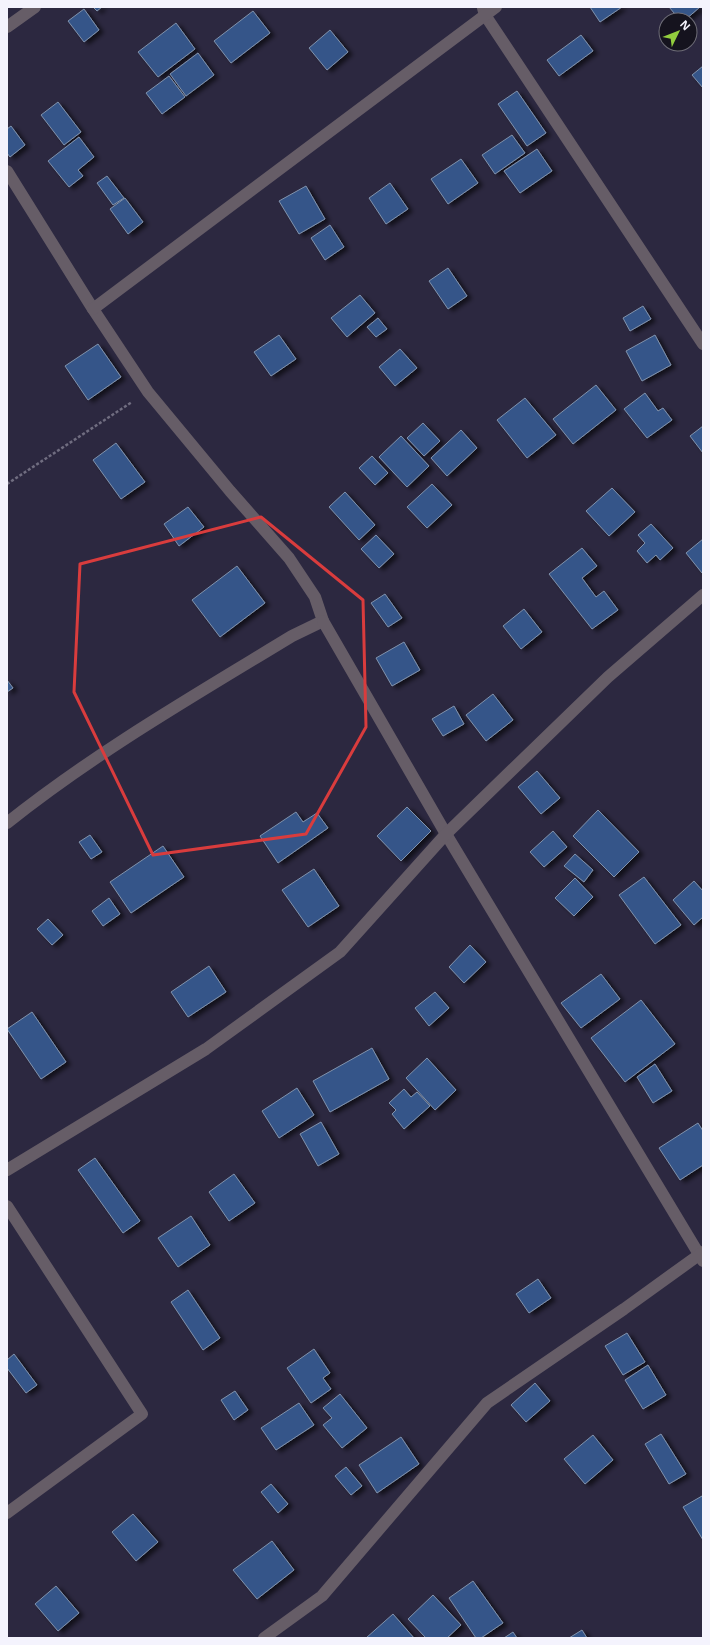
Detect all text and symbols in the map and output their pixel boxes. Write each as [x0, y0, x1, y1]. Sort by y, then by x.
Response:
north arrow [658, 12, 698, 52]
text: N [677, 16, 694, 33]

